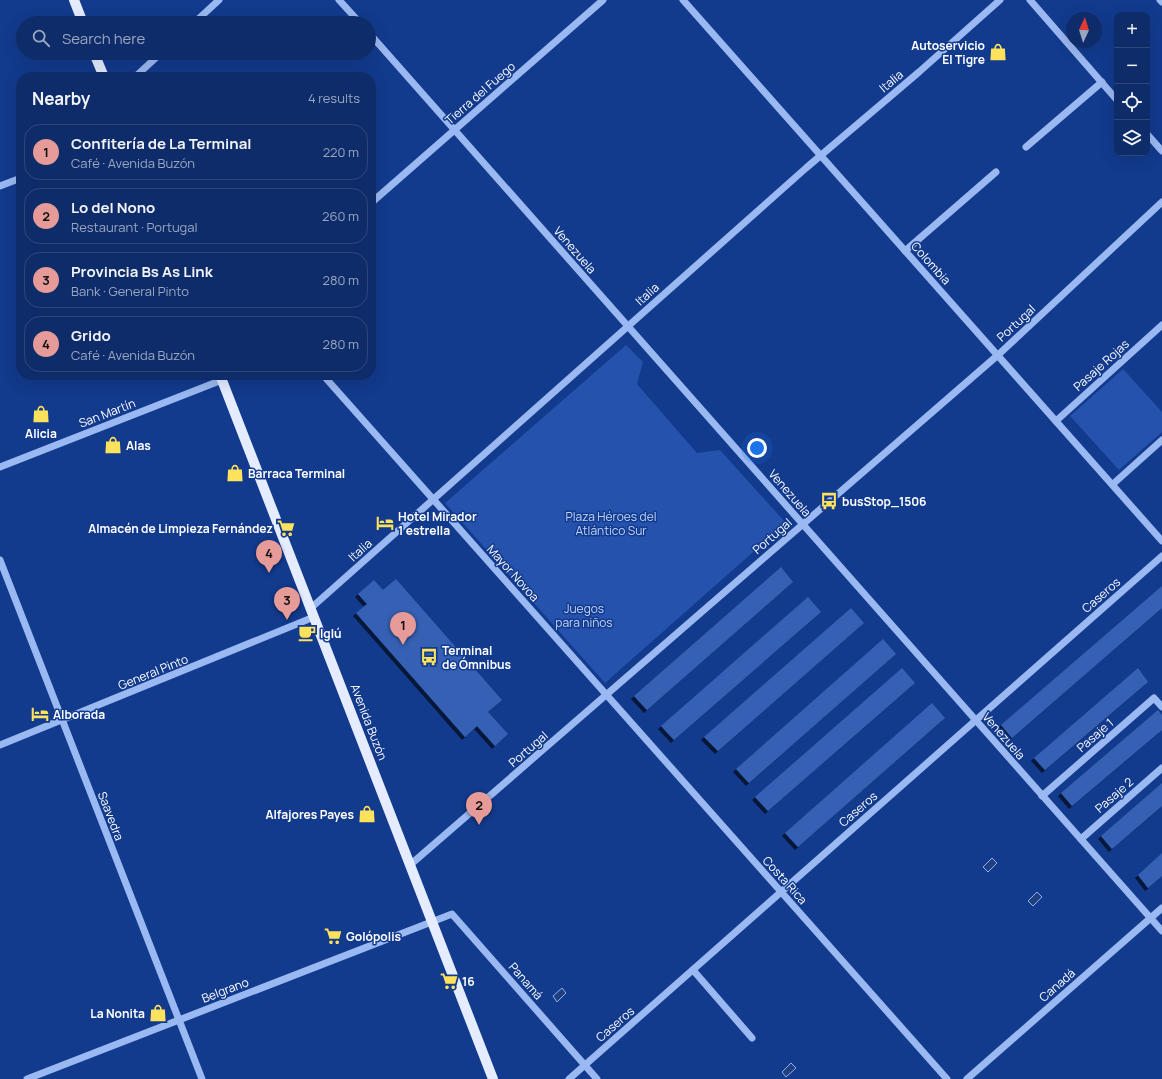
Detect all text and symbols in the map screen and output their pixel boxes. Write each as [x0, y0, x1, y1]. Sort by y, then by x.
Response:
north arrow [1066, 12, 1102, 48]
map controls [1114, 12, 1150, 156]
button: + [1114, 12, 1150, 48]
search box [16, 16, 376, 60]
icon: search [30, 27, 52, 49]
text: Search here [62, 28, 145, 49]
place label: Autoservicio El Tigre [911, 37, 985, 68]
shop icon: Autoservicio El Tigre [988, 42, 1008, 62]
button: − [1114, 48, 1150, 84]
street label: Tierra del Fuego [441, 58, 519, 128]
street label: Italia [875, 66, 907, 96]
button: locate [1114, 84, 1150, 120]
text: Nearby [32, 87, 90, 110]
text: 4 results [308, 89, 360, 107]
button: layers [1114, 120, 1150, 156]
text: Confitería de La Terminal [71, 133, 252, 154]
text: 1 [43, 143, 49, 161]
text: 220 m [323, 143, 359, 161]
text: Café · Avenida Buzón [71, 154, 195, 172]
text: Lo del Nono [71, 197, 155, 218]
text: 2 [42, 207, 50, 225]
text: 260 m [322, 207, 359, 225]
text: Restaurant · Portugal [71, 218, 198, 236]
street label: Venezuela [550, 223, 600, 277]
street label: Colombia [907, 238, 955, 288]
text: Provincia Bs As Link [71, 261, 213, 282]
text: 3 [42, 271, 50, 289]
text: 280 m [322, 271, 359, 289]
street label: Italia [631, 279, 663, 309]
text: Bank · General Pinto [71, 282, 189, 300]
street label: Portugal [993, 301, 1039, 345]
text: Grido [71, 325, 111, 346]
text: 4 [42, 335, 50, 353]
text: 280 m [322, 335, 359, 353]
street label: Pasaje Rojas [1069, 335, 1133, 395]
text: Café · Avenida Buzón [71, 346, 195, 364]
street label: San Martín [76, 394, 138, 432]
shop icon: Alicia [31, 404, 51, 424]
place label: Alicia [25, 425, 57, 442]
shop icon: Alas [103, 435, 123, 455]
place label: Alas [126, 437, 151, 454]
your location [747, 438, 767, 458]
shop icon: Barraca Terminal [225, 463, 245, 483]
place label: Barraca Terminal [248, 465, 345, 482]
street label: Venezuela [765, 466, 815, 520]
bus stop icon: busStop_1506 [819, 491, 839, 511]
place label: busStop_1506 [842, 493, 927, 510]
place label: Hotel Mirador 1 estrella [398, 508, 477, 539]
park label: Plaza Héroes del Atlántico Sur [566, 508, 656, 539]
hotel icon: Hotel Mirador 1 estrella [375, 513, 395, 533]
street label: Portugal [749, 514, 795, 558]
supermarket icon: Almacén de Limpieza Fernández [276, 518, 296, 538]
place label: Almacén de Limpieza Fernández [88, 520, 273, 537]
street label: Italia [344, 535, 376, 565]
pin: 4 [256, 540, 282, 573]
street label: Mayor Novoa [483, 541, 543, 605]
street label: Caseros [1078, 573, 1124, 617]
pin: 3 [274, 587, 300, 620]
park label: Juegos para niños [555, 600, 613, 631]
pin: 1 [390, 612, 416, 645]
cafe icon: Iglú [297, 623, 317, 643]
place label: Iglú [320, 625, 342, 642]
place label: Terminal de Ómnibus [442, 642, 512, 673]
bus stop icon: Terminal de Ómnibus [419, 647, 439, 667]
street label: General Pinto [115, 650, 191, 694]
street label: Avenida Buzón [347, 681, 391, 763]
hotel icon: Alborada [30, 704, 50, 724]
place label: Alborada [53, 706, 105, 723]
street label: Venezuela [979, 709, 1029, 763]
street label: Pasaje 1 [1073, 714, 1117, 756]
street label: Portugal [505, 727, 551, 771]
street label: Pasaje 2 [1091, 773, 1137, 816]
street label: Caseros [835, 787, 881, 831]
street label: Saavedra [94, 789, 128, 843]
pin: 2 [466, 792, 492, 825]
shop icon: Alfajores Payes [357, 804, 377, 824]
place label: Alfajores Payes [265, 806, 354, 823]
street label: Costa Rica [759, 852, 811, 908]
supermarket icon: Golópolis [323, 926, 343, 946]
place label: Golópolis [346, 928, 402, 945]
street label: Panamá [505, 959, 547, 1003]
street label: Canadá [1035, 965, 1079, 1005]
supermarket icon: 16 [439, 971, 459, 991]
street label: Belgrano [199, 973, 251, 1007]
place label: 16 [462, 973, 475, 990]
street label: Caseros [592, 1002, 638, 1046]
shop icon: La Nonita [148, 1003, 168, 1023]
place label: La Nonita [90, 1005, 145, 1022]

